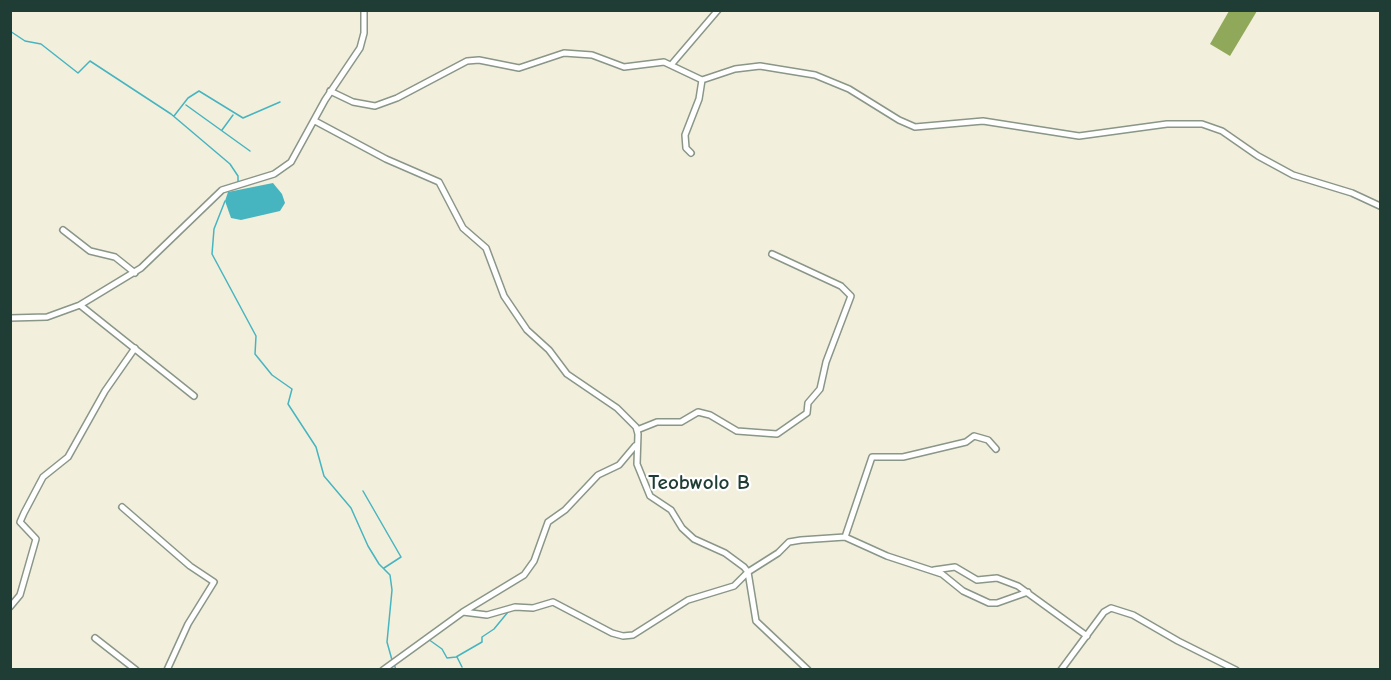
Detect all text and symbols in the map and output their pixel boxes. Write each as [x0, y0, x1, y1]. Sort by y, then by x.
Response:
district label: Teobwolo B [648, 470, 750, 496]

